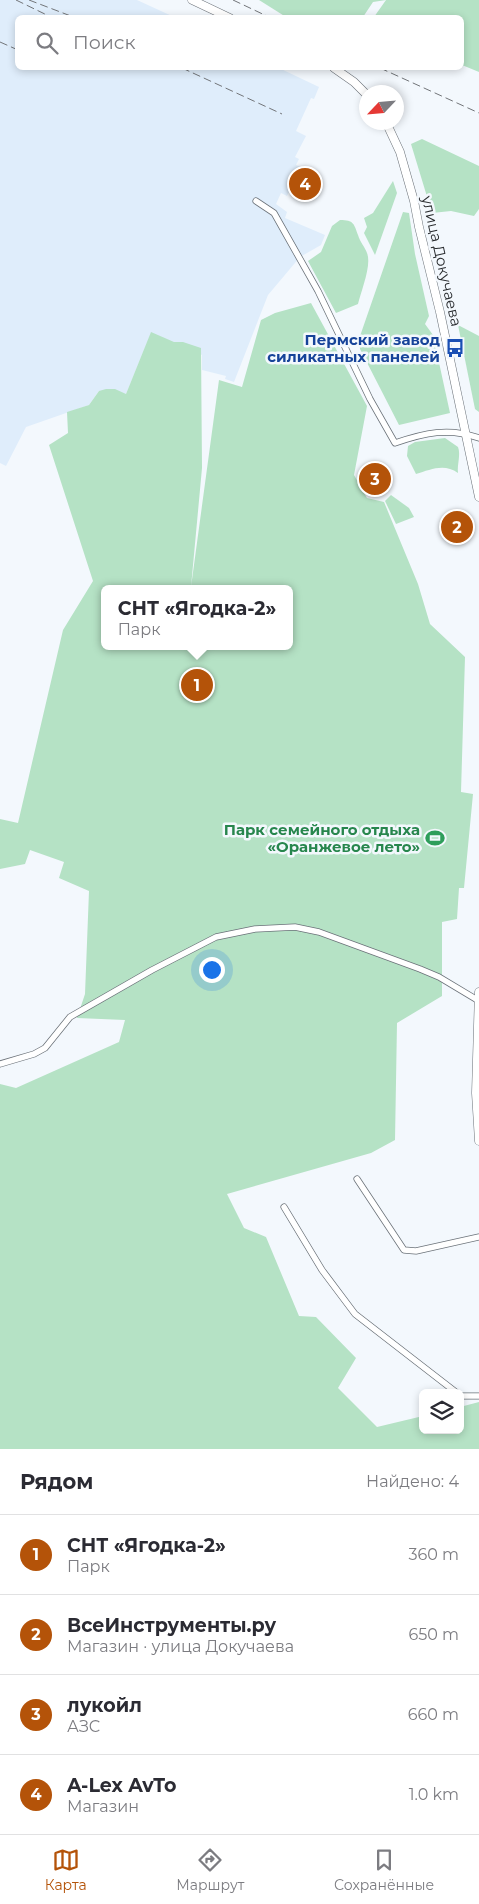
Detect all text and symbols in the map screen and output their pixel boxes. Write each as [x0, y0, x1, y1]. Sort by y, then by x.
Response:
search box [15, 15, 464, 70]
icon: search [33, 29, 61, 57]
text: Поиск [73, 31, 136, 54]
north arrow [359, 85, 404, 130]
pin: 4 [289, 165, 321, 203]
street label: улица Докучаева [417, 193, 466, 328]
place label: Пермский завод силикатных панелей [267, 330, 440, 366]
bus stop icon: Пермский завод силикатных панелей [444, 337, 466, 359]
pin: 3 [359, 460, 391, 498]
pin: 2 [441, 508, 473, 546]
popup [101, 585, 293, 650]
text: СНТ «Ягодка-2» [118, 597, 276, 620]
text: Парк [118, 620, 160, 639]
pin: 1 [181, 666, 213, 704]
place label: Парк семейного отдыха «Оранжевое лето» [224, 820, 420, 856]
sports icon: Парк семейного отдыха «Оранжевое лето» [424, 827, 446, 849]
your location [199, 957, 225, 983]
map controls [419, 1389, 464, 1434]
button: layers [419, 1389, 464, 1434]
text: Рядом [20, 1469, 93, 1494]
text: Найдено: 4 [366, 1472, 459, 1491]
text: СНТ «Ягодка-2» [67, 1534, 226, 1557]
text: 1 [33, 1545, 39, 1564]
text: 360 m [408, 1545, 459, 1564]
text: Парк [67, 1557, 110, 1576]
text: ВсеИнструменты.ру [67, 1614, 276, 1637]
text: 2 [31, 1625, 41, 1644]
text: 650 m [408, 1625, 459, 1644]
text: Магазин · улица Докучаева [67, 1637, 294, 1656]
text: лукойл [67, 1694, 142, 1717]
text: 3 [31, 1705, 41, 1724]
text: 660 m [408, 1705, 459, 1724]
text: АЗС [67, 1717, 100, 1736]
text: A-Lex AvTo [67, 1774, 176, 1797]
text: 4 [30, 1785, 42, 1804]
text: 1.0 km [409, 1785, 459, 1804]
text: Магазин [67, 1797, 139, 1816]
tab: Карта [45, 1846, 87, 1894]
tab: Маршрут [176, 1846, 244, 1894]
tab: Сохранённые [334, 1846, 434, 1894]

